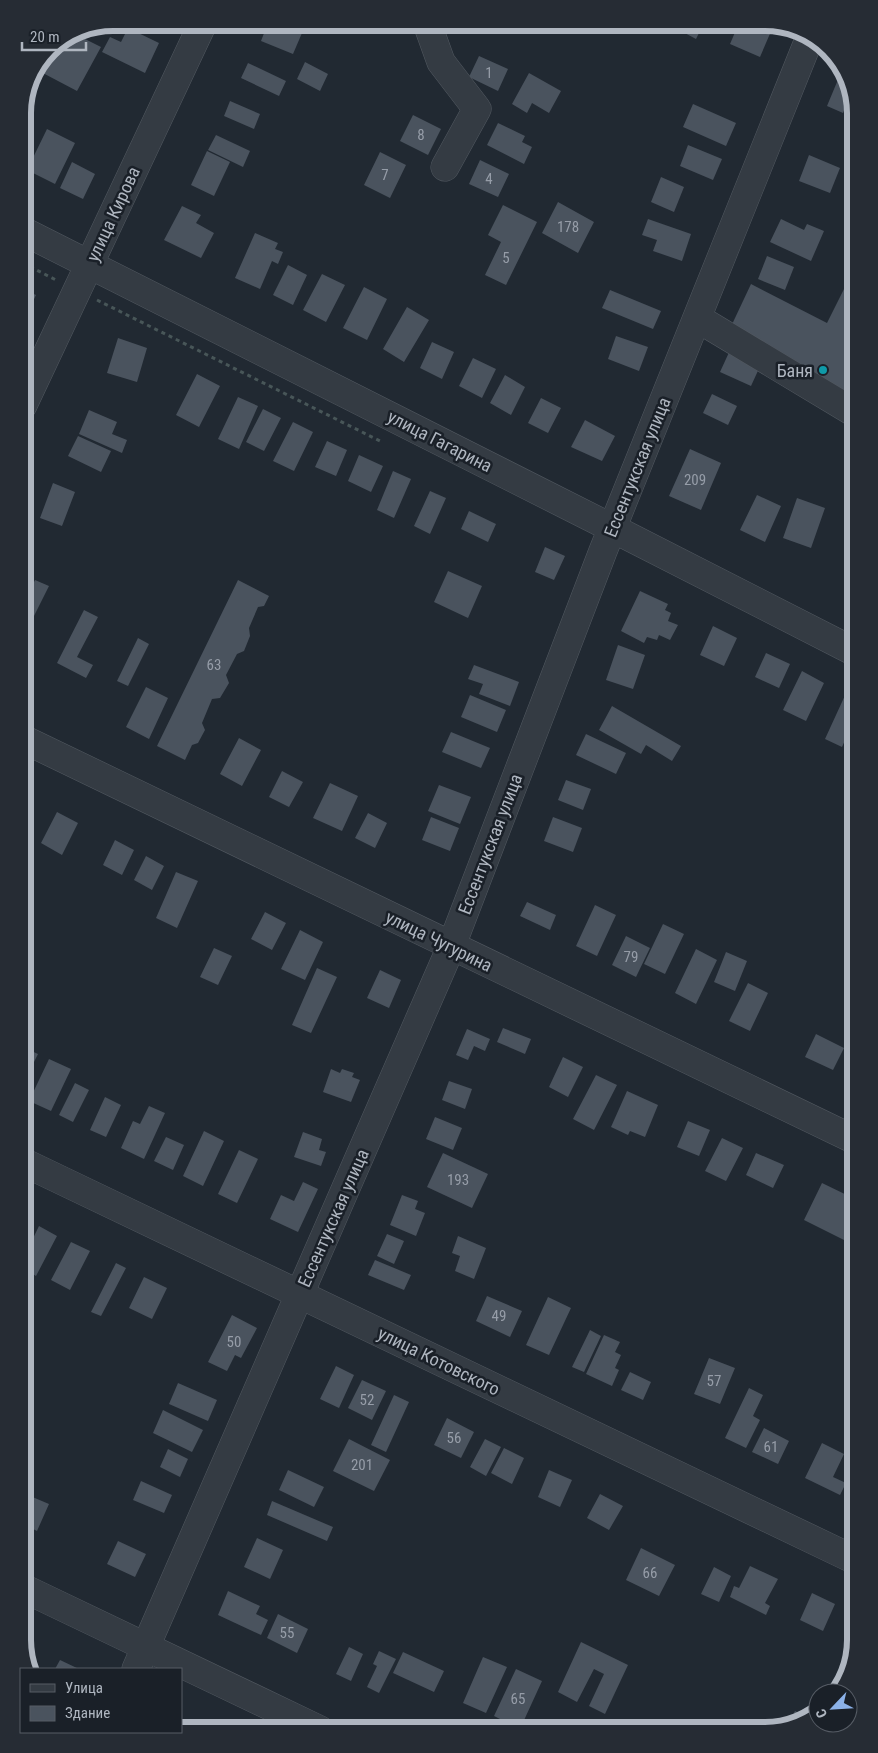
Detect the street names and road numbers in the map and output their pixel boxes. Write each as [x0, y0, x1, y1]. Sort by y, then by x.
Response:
street label: улица Кирова [82, 163, 144, 265]
street label: Ессентукская улица [599, 394, 675, 540]
street label: улица Гагарина [384, 406, 496, 476]
street label: Ессентукская улица [454, 771, 526, 917]
street label: улица Чугурина [382, 906, 496, 976]
street label: Ессентукская улица [293, 1146, 373, 1290]
street label: улица Котовского [375, 1322, 503, 1400]

